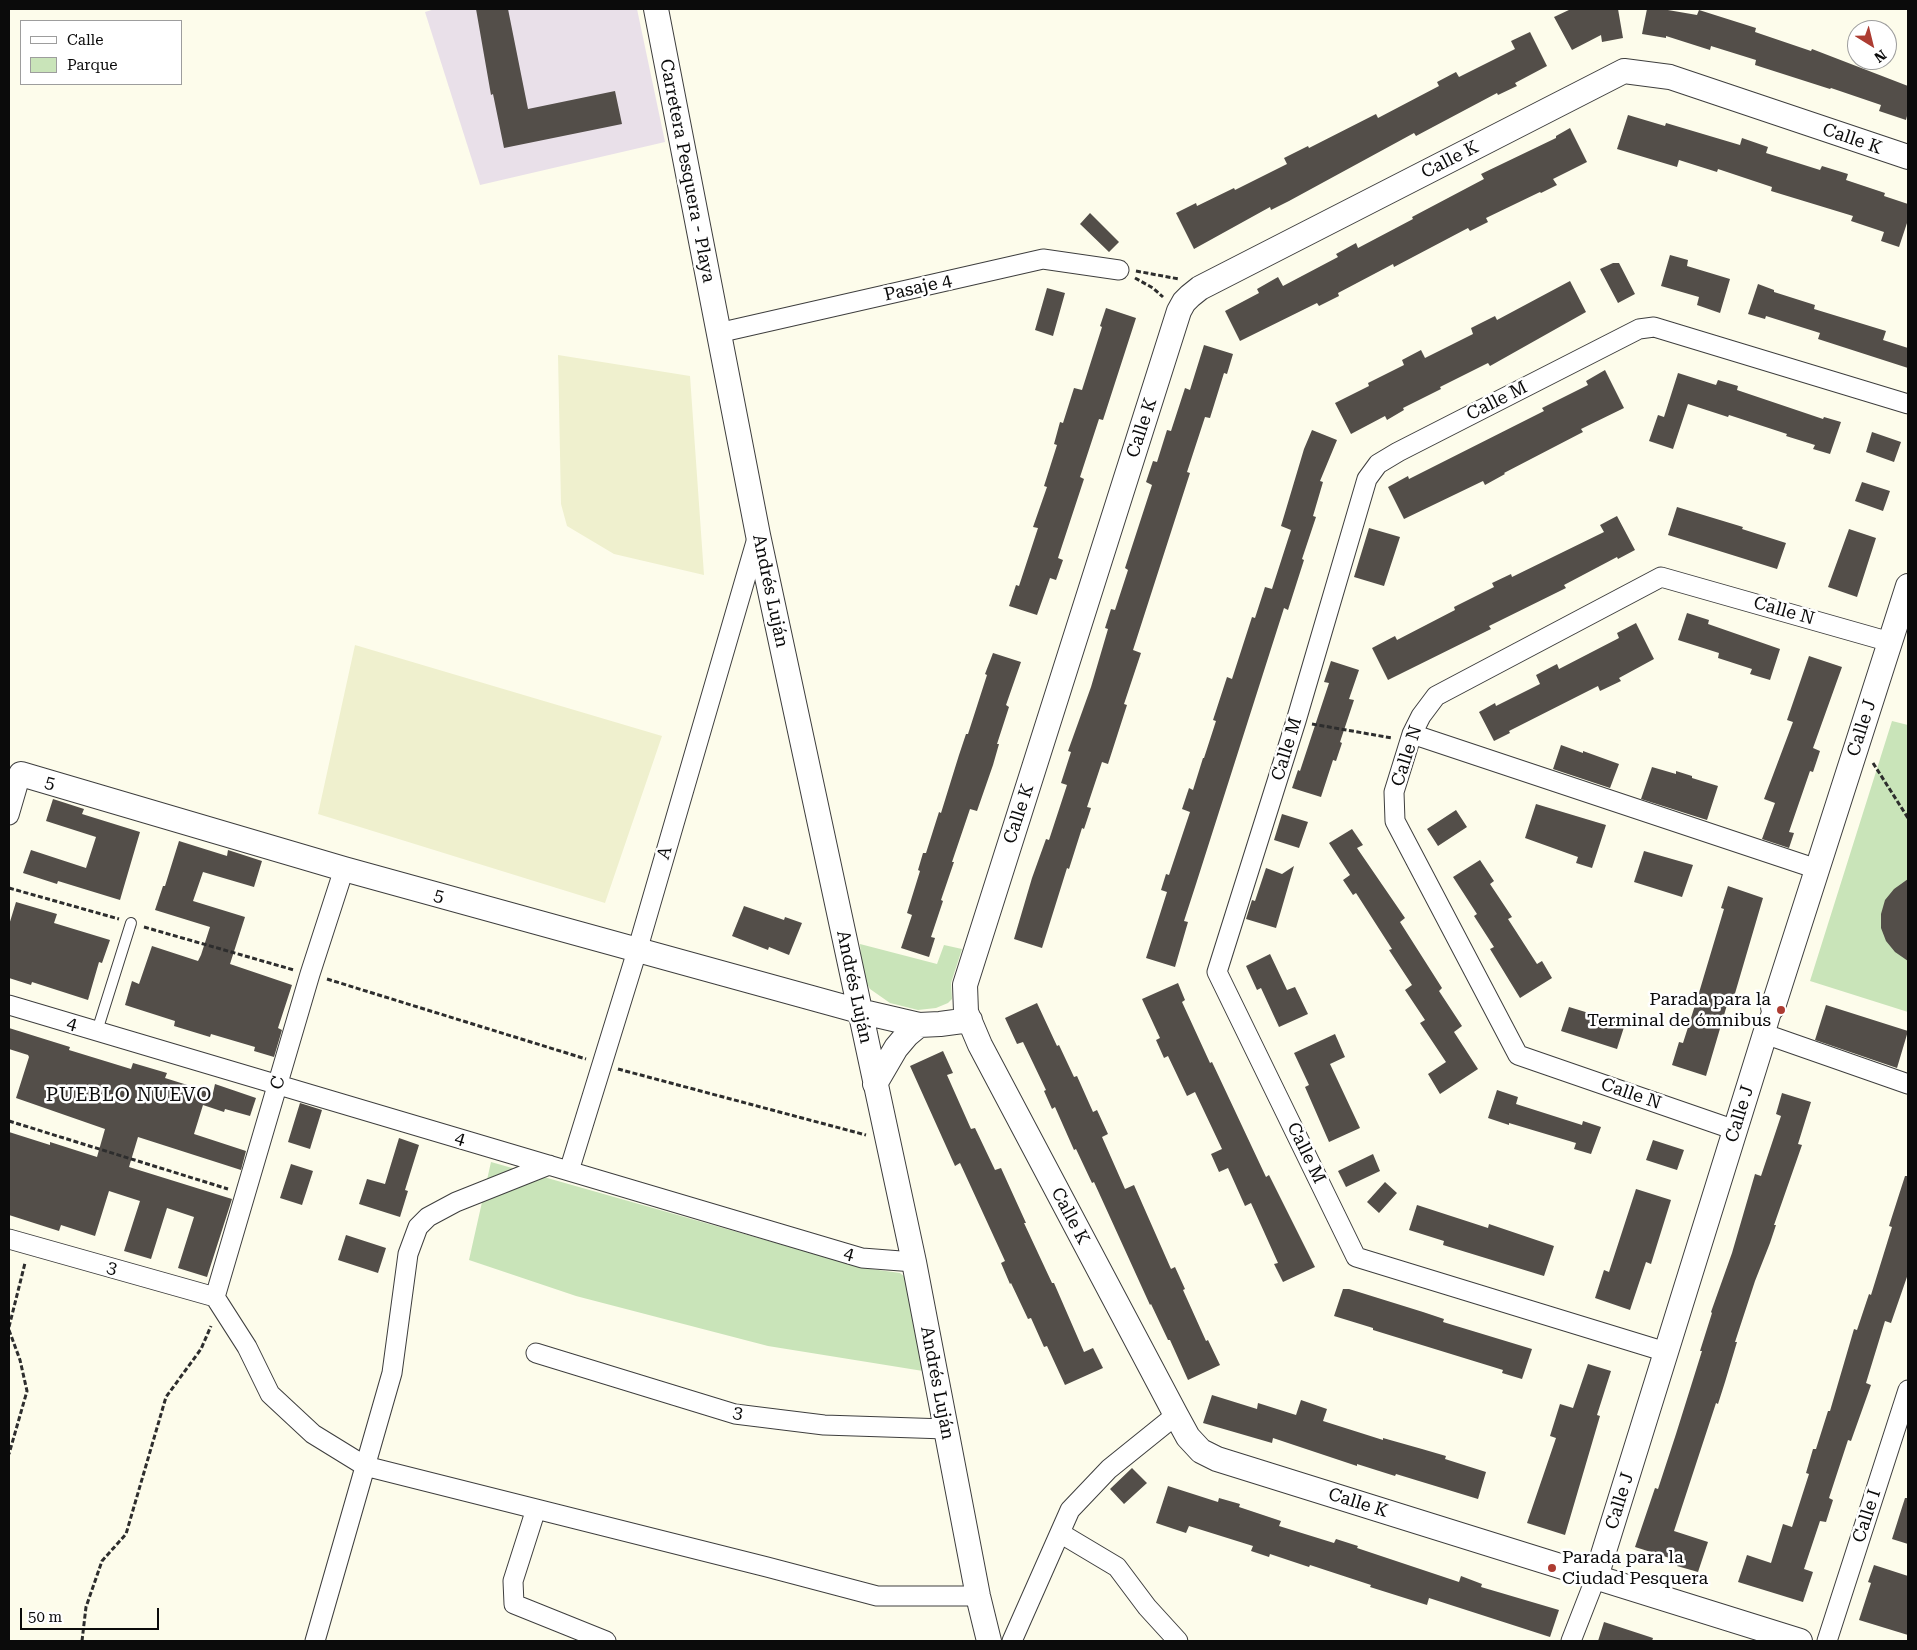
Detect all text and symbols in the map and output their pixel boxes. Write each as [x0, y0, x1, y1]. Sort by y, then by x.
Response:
legend [20, 20, 182, 85]
north arrow [1847, 20, 1897, 70]
text: Calle [67, 31, 103, 49]
text: N [1871, 47, 1889, 66]
text: Parque [67, 56, 118, 74]
street label: Carretera Pesquera - Playa [655, 57, 719, 285]
street label: Calle K [1819, 119, 1885, 159]
street label: Calle K [1418, 136, 1482, 184]
street label: Pasaje 4 [882, 270, 954, 306]
street label: Calle M [1463, 377, 1531, 425]
street label: Calle K [1122, 396, 1162, 460]
street label: Andrés Luján [747, 533, 793, 649]
street label: Calle N [1751, 592, 1817, 630]
street label: Calle J [1843, 697, 1881, 759]
street label: Calle M [1267, 715, 1307, 783]
street label: Calle N [1387, 723, 1427, 789]
street label: 5 [42, 771, 58, 795]
street label: Calle K [999, 782, 1039, 846]
street label: A [653, 844, 677, 862]
street label: 5 [431, 884, 447, 908]
street label: Andrés Luján [831, 929, 877, 1045]
place label: Parada para la Terminal de ómnibus [1587, 989, 1771, 1032]
marker: Parada para la Terminal de ómnibus [1775, 1004, 1787, 1016]
street label: 4 [64, 1012, 80, 1036]
street label: C [266, 1074, 290, 1092]
street label: Calle N [1598, 1074, 1664, 1114]
street label: Calle J [1721, 1083, 1759, 1145]
district label: PUEBLO NUEVO [44, 1084, 214, 1106]
street label: Calle M [1282, 1119, 1330, 1187]
street label: 4 [452, 1127, 468, 1151]
street label: Calle K [1046, 1184, 1094, 1248]
street label: 4 [841, 1242, 857, 1266]
street label: 3 [104, 1256, 120, 1280]
street label: Andrés Luján [915, 1325, 959, 1441]
street label: 3 [731, 1401, 745, 1425]
street label: Calle J [1601, 1470, 1639, 1532]
street label: Calle K [1326, 1484, 1390, 1522]
street label: Calle I [1848, 1487, 1886, 1545]
place label: Parada para la Ciudad Pesquera [1562, 1547, 1708, 1590]
marker: Parada para la Ciudad Pesquera [1546, 1562, 1558, 1574]
scale bar [22, 1598, 161, 1630]
text: 50 m [28, 1608, 62, 1626]

